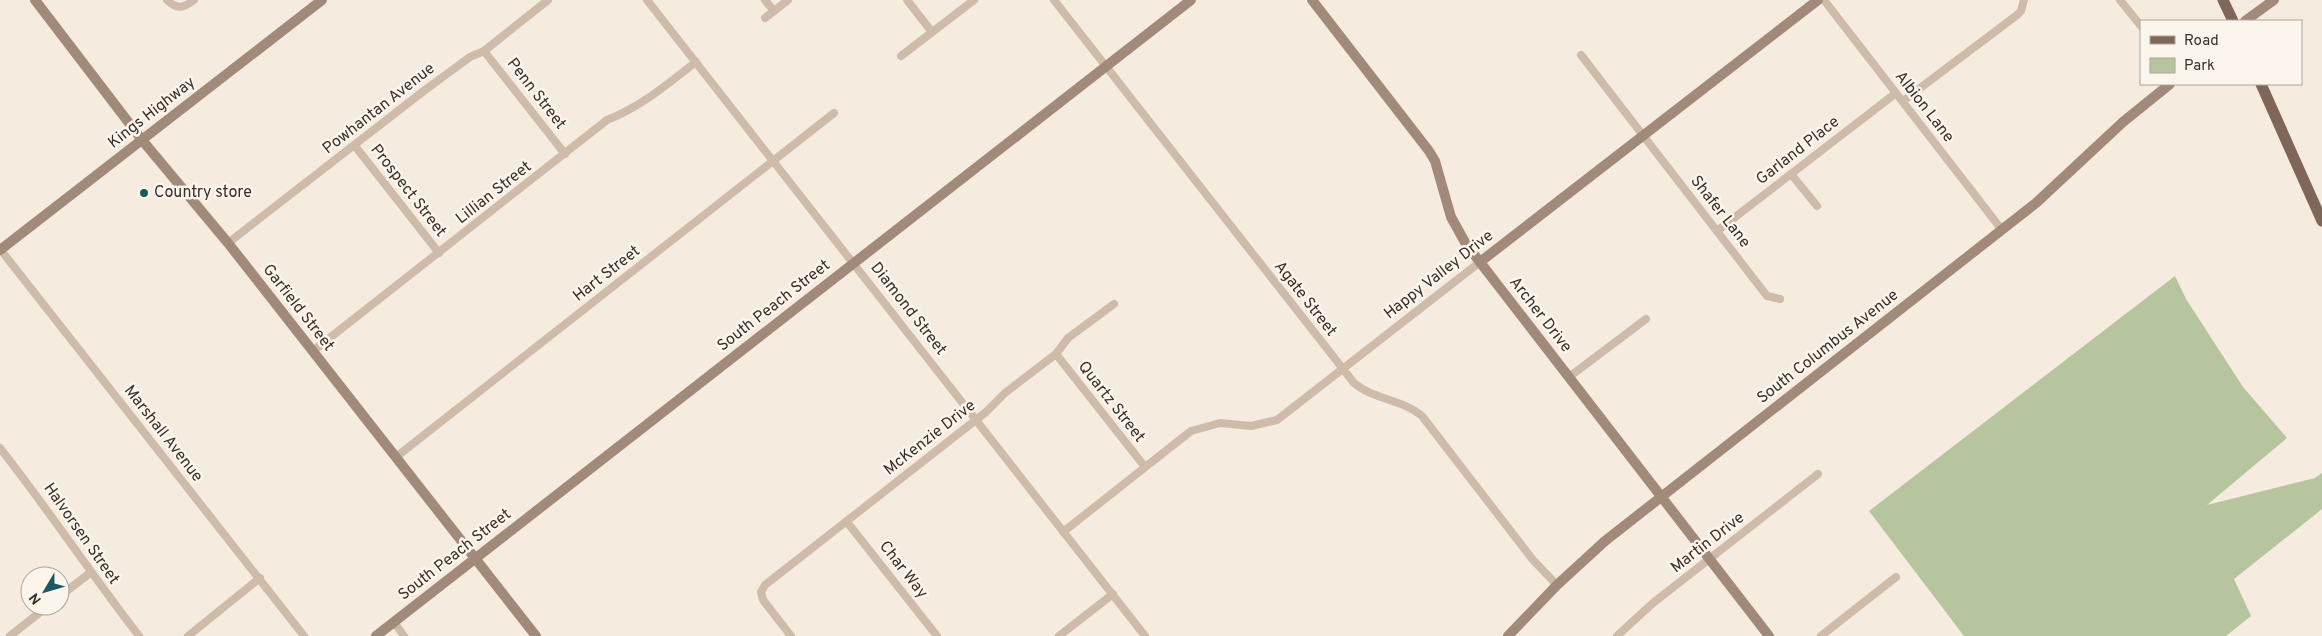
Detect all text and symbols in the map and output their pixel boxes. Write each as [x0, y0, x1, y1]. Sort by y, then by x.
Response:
legend [2140, 20, 2302, 85]
text: Road [2184, 32, 2219, 51]
street label: Penn Street [502, 54, 570, 134]
text: Park [2184, 57, 2215, 76]
street label: Powhantan Avenue [319, 59, 439, 159]
street label: Albion Lane [1890, 67, 1958, 147]
street label: Kings Highway [104, 73, 200, 153]
street label: Garland Place [1752, 112, 1844, 190]
street label: Prospect Street [366, 141, 450, 241]
street label: Lillian Street [452, 157, 536, 229]
street label: Shafer Lane [1686, 172, 1754, 252]
place label: Country store [154, 183, 252, 203]
marker: Country store [138, 187, 150, 199]
street label: Happy Valley Drive [1380, 226, 1498, 324]
street label: Hart Street [569, 242, 645, 306]
street label: South Peach Street [714, 256, 834, 356]
street label: Agate Street [1269, 257, 1341, 341]
street label: Diamond Street [866, 259, 950, 359]
street label: Garfield Street [258, 260, 338, 356]
street label: Archer Drive [1504, 273, 1576, 357]
street label: South Columbus Avenue [1753, 286, 1903, 408]
street label: Quartz Street [1073, 357, 1149, 447]
street label: Marshall Avenue [119, 382, 207, 486]
street label: McKenzie Drive [880, 396, 980, 480]
street label: Halvorsen Street [39, 479, 123, 589]
street label: South Peach Street [395, 505, 515, 605]
street label: Martin Drive [1667, 508, 1749, 578]
street label: Char Way [874, 537, 932, 603]
north arrow [20, 566, 70, 616]
text: N [26, 589, 46, 607]

